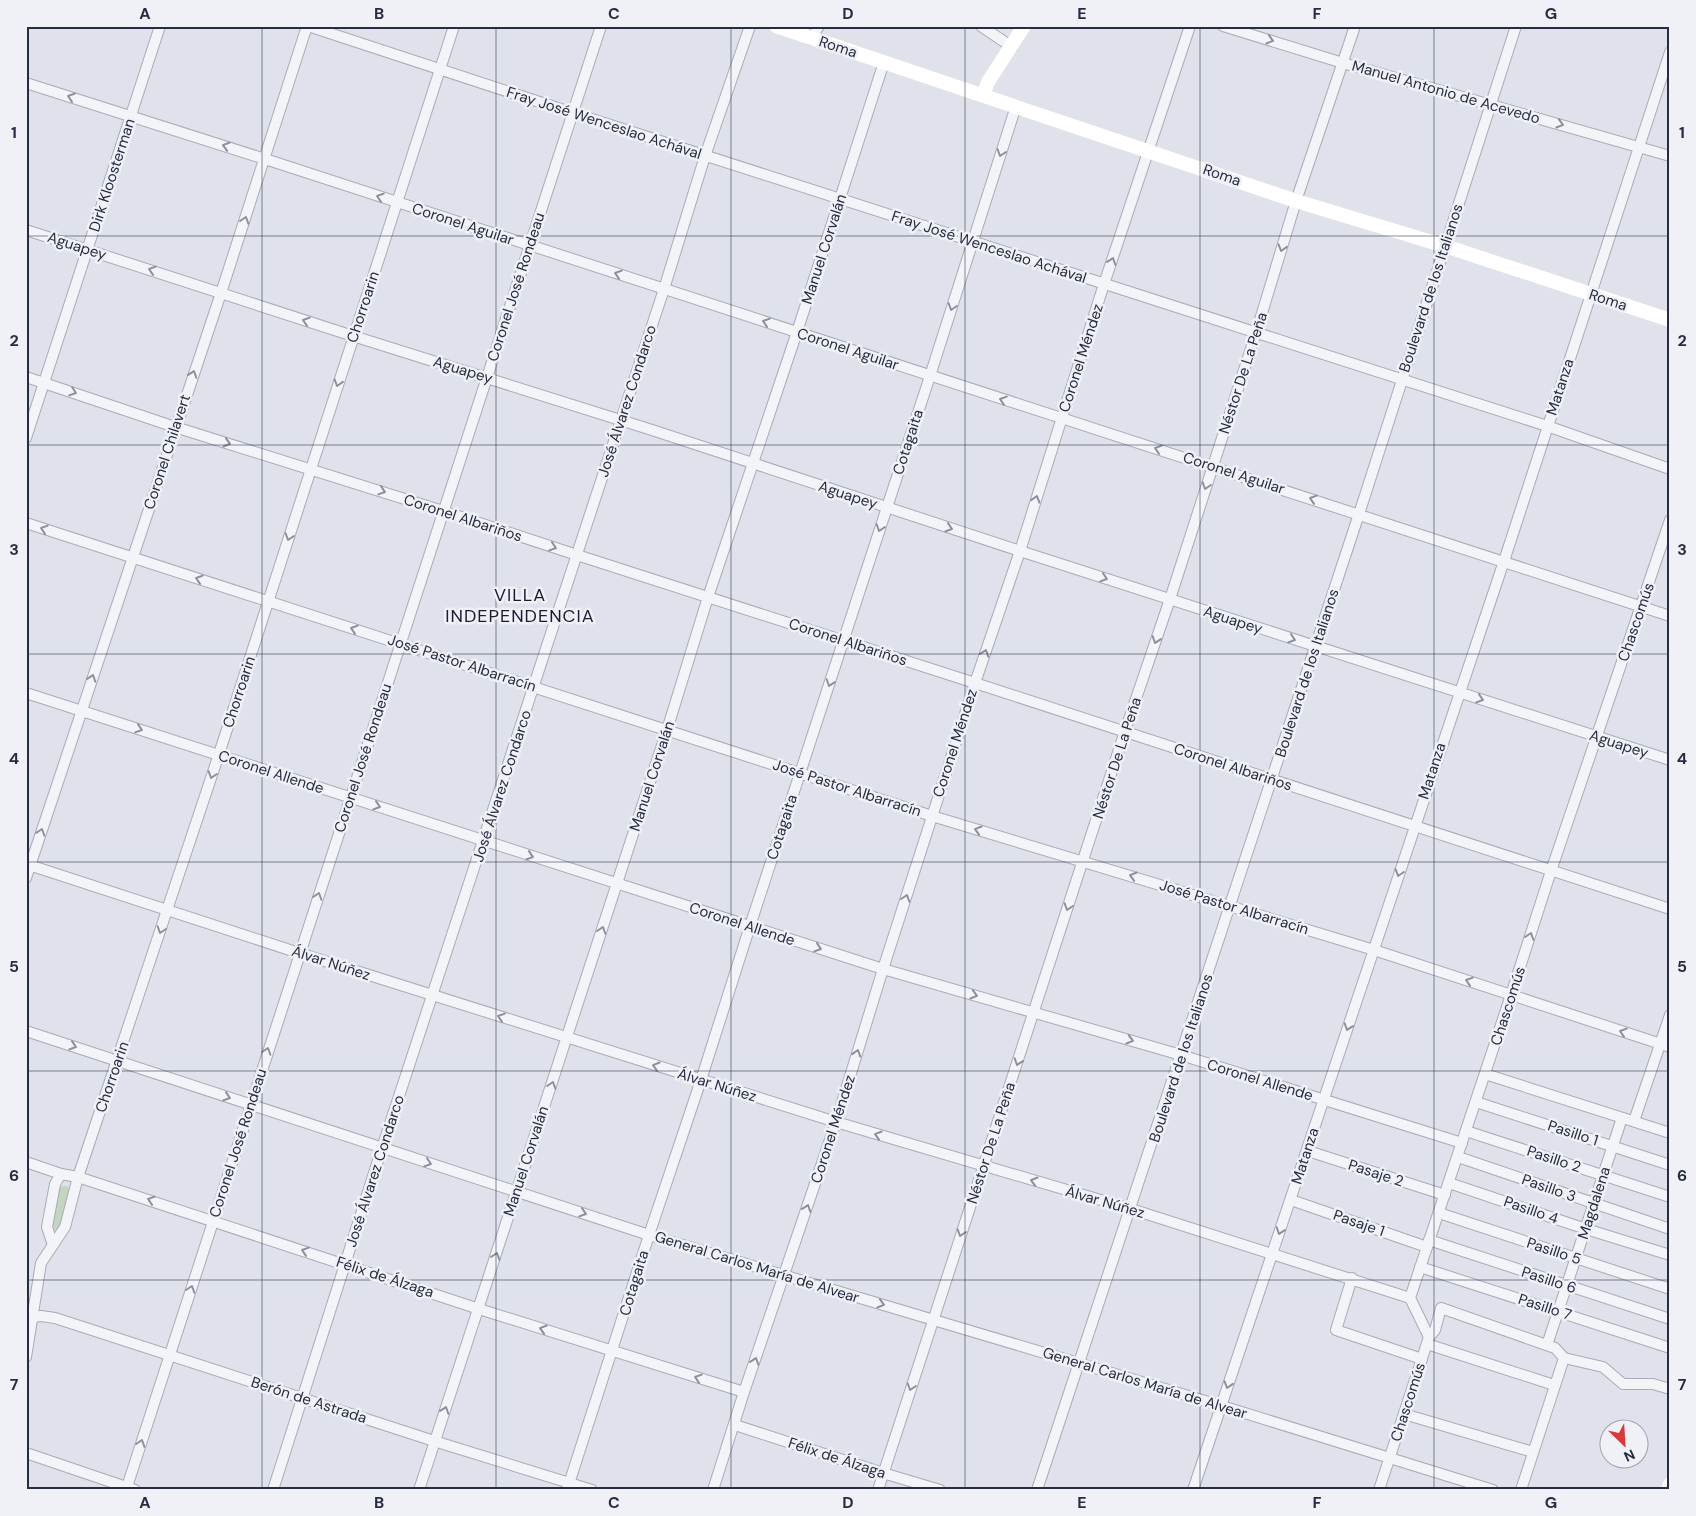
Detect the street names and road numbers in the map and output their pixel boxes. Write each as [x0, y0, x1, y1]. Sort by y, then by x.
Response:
street label: Roma [816, 31, 860, 63]
street label: Manuel Antonio de Acevedo [1350, 56, 1542, 128]
street label: Fray José Wenceslao Achával [504, 82, 704, 164]
street label: Dirk Kloosterman [84, 116, 140, 234]
street label: Roma [1200, 159, 1244, 191]
street label: Manuel Corvalán [797, 191, 851, 307]
street label: Coronel Aguilar [410, 198, 517, 250]
street label: Boulevard de los Italianos [1394, 201, 1468, 375]
street label: Fray José Wenceslao Achával [889, 206, 1089, 288]
street label: Coronel José Rondeau [482, 210, 550, 364]
street label: Aguapey [45, 227, 110, 265]
street label: Chorroarin [342, 269, 384, 345]
street label: Roma [1586, 284, 1630, 316]
street label: Coronel Méndez [1054, 301, 1108, 415]
street label: Néstor De La Peña [1214, 310, 1272, 436]
street label: José Álvarez Condarco [593, 322, 661, 480]
street label: Coronel Aguilar [795, 323, 902, 375]
street label: Aguapey [431, 352, 496, 389]
street label: Matanza [1541, 356, 1579, 418]
street label: Coronel Chilavert [139, 392, 195, 512]
street label: Cotagaita [888, 407, 928, 477]
street label: Coronel Aguilar [1181, 447, 1288, 499]
street label: Aguapey [816, 476, 881, 514]
street label: Coronel Albariños [401, 489, 525, 547]
street label: Chascomús [1613, 580, 1659, 664]
street label: Boulevard de los Italianos [1270, 586, 1344, 760]
street label: Aguapey [1201, 601, 1266, 639]
street label: Coronel Albariños [786, 613, 910, 671]
street label: José Pastor Albarracín [385, 630, 539, 696]
street label: Chorroarin [218, 654, 260, 730]
street label: Coronel José Rondeau [329, 681, 397, 835]
street label: Coronel Méndez [928, 686, 982, 800]
street label: Néstor De La Peña [1088, 695, 1146, 821]
street label: José Álvarez Condarco [468, 707, 536, 865]
street label: Manuel Corvalán [625, 718, 679, 834]
street label: Aguapey [1587, 725, 1652, 763]
street label: Coronel Albariños [1171, 738, 1295, 796]
street label: Matanza [1413, 740, 1451, 802]
street label: Coronel Allende [216, 745, 326, 799]
street label: José Pastor Albarracín [770, 755, 924, 821]
street label: Cotagaita [762, 792, 802, 862]
street label: José Pastor Albarracín [1157, 875, 1311, 939]
street label: Coronel Allende [687, 897, 797, 951]
street label: Álvar Núñez [289, 941, 373, 985]
street label: Chascomús [1486, 964, 1530, 1048]
street label: Boulevard de los Italianos [1144, 971, 1218, 1145]
street label: Chorroarin [91, 1039, 133, 1115]
street label: Coronel Allende [1204, 1054, 1316, 1106]
street label: Álvar Núñez [675, 1064, 759, 1107]
street label: Coronel José Rondeau [204, 1066, 272, 1220]
street label: Coronel Méndez [806, 1072, 860, 1186]
street label: Néstor De La Peña [962, 1080, 1020, 1206]
street label: José Álvarez Condarco [341, 1092, 409, 1250]
street label: Manuel Corvalán [499, 1103, 553, 1219]
street label: Pasillo 1 [1545, 1115, 1601, 1151]
street label: Matanza [1286, 1125, 1324, 1187]
street label: Pasillo 2 [1524, 1141, 1584, 1177]
street label: Pasaje 2 [1346, 1155, 1406, 1191]
street label: Magdalena [1573, 1164, 1615, 1242]
street label: Pasillo 3 [1519, 1169, 1579, 1207]
street label: Álvar Núñez [1063, 1181, 1147, 1223]
street label: Pasillo 4 [1501, 1191, 1561, 1229]
street label: Pasaje 1 [1331, 1205, 1387, 1241]
street label: General Carlos María de Alvear [652, 1226, 862, 1308]
street label: Pasillo 5 [1524, 1233, 1584, 1269]
street label: Cotagaita [615, 1248, 653, 1318]
street label: Félix de Álzaga [334, 1252, 436, 1302]
street label: Pasillo 6 [1519, 1262, 1579, 1298]
street label: Pasillo 7 [1516, 1289, 1574, 1325]
street label: General Carlos María de Alvear [1040, 1342, 1250, 1424]
street label: Chascomús [1386, 1360, 1430, 1444]
street label: Berón de Astrada [249, 1372, 369, 1428]
street label: Félix de Álzaga [786, 1433, 888, 1483]

